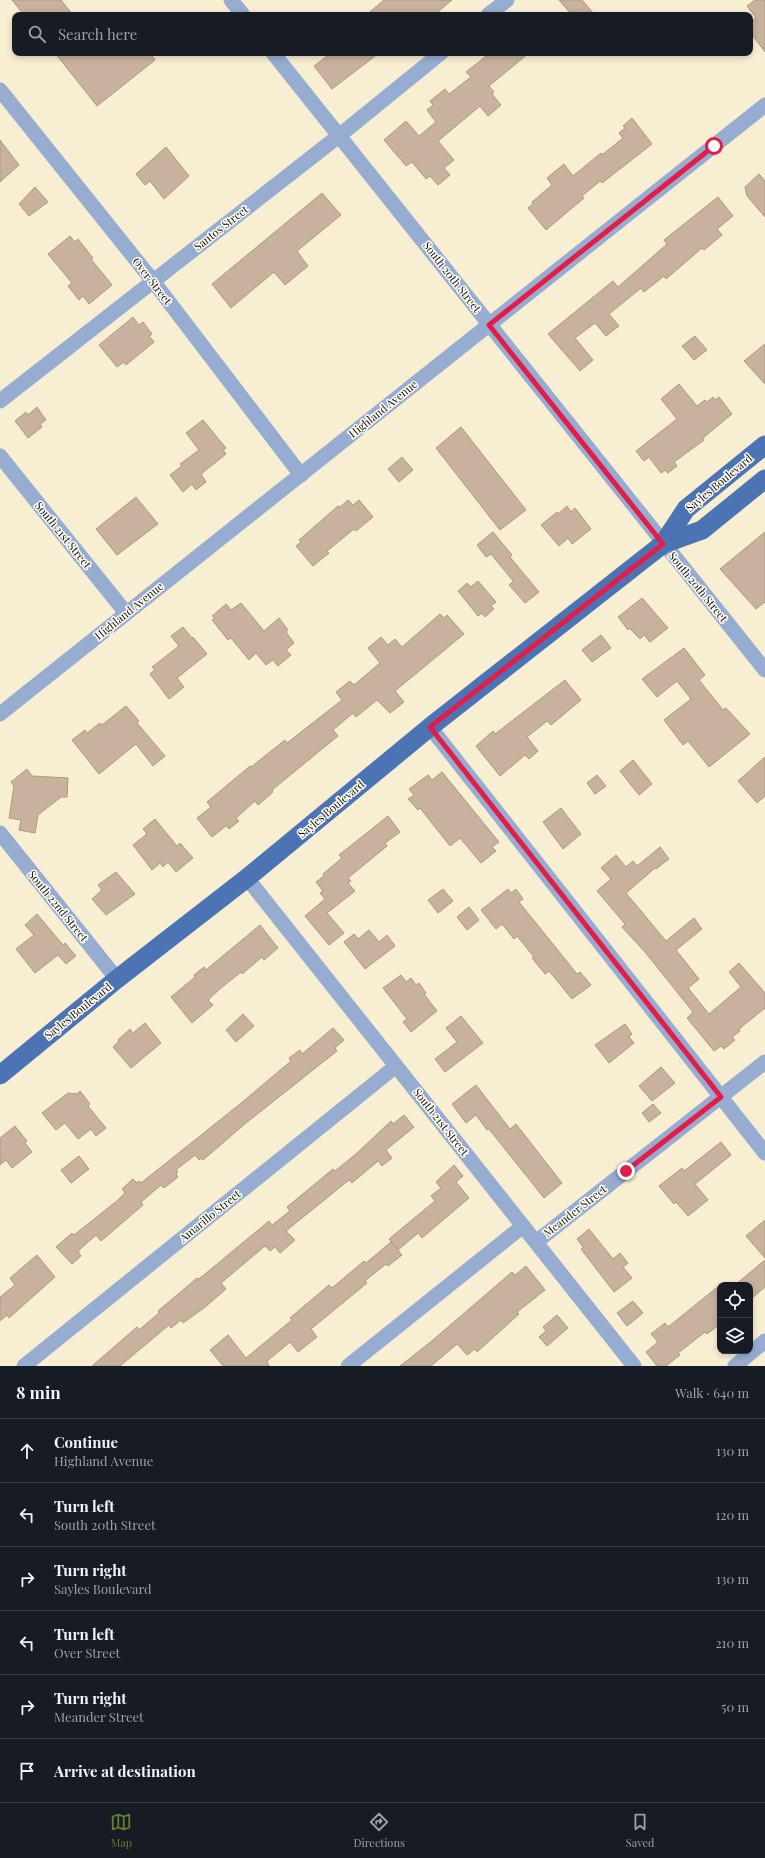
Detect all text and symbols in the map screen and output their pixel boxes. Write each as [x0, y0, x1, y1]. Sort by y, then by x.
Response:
search box [12, 12, 753, 56]
icon: search [26, 23, 48, 45]
text: Search here [58, 24, 137, 44]
route start [705, 137, 723, 155]
street label: Santos Street [190, 202, 251, 254]
street label: South 20th Street [420, 238, 485, 315]
street label: Over Street [129, 254, 176, 307]
street label: Highland Avenue [345, 376, 420, 441]
street label: Sayles Boulevard [682, 450, 756, 515]
street label: South 21st Street [32, 498, 95, 571]
street label: South 20th Street [666, 549, 731, 625]
street label: Highland Avenue [91, 578, 166, 643]
street label: Sayles Boulevard [294, 776, 368, 841]
street label: South 22nd Street [25, 867, 92, 944]
street label: Sayles Boulevard [41, 978, 115, 1042]
street label: South 21st Street [410, 1085, 473, 1159]
route end [617, 1162, 635, 1180]
street label: Meander Street [540, 1181, 609, 1240]
street label: Amarillo Street [175, 1186, 244, 1246]
map controls [717, 1282, 753, 1354]
button: locate [717, 1282, 753, 1318]
button: layers [717, 1318, 753, 1354]
text: 8 min [16, 1381, 61, 1403]
text: Walk · 640 m [675, 1384, 749, 1401]
text: Continue [54, 1432, 118, 1452]
icon: ahead [16, 1440, 38, 1462]
text: 130 m [716, 1442, 749, 1459]
text: Highland Avenue [54, 1452, 153, 1469]
text: Turn left [54, 1496, 115, 1516]
icon: left [16, 1504, 38, 1526]
text: 120 m [715, 1506, 749, 1523]
text: South 20th Street [54, 1516, 156, 1533]
text: Turn right [54, 1560, 127, 1580]
icon: right [16, 1568, 38, 1590]
text: 130 m [716, 1570, 749, 1587]
text: Sayles Boulevard [54, 1580, 152, 1597]
text: Turn left [54, 1624, 115, 1644]
icon: left [16, 1632, 38, 1654]
text: 210 m [715, 1634, 749, 1651]
text: Over Street [54, 1644, 120, 1661]
text: Turn right [54, 1688, 127, 1708]
icon: right [16, 1696, 38, 1718]
text: 50 m [721, 1698, 749, 1715]
text: Meander Street [54, 1708, 144, 1725]
icon: arrive [16, 1760, 38, 1782]
text: Arrive at destination [54, 1761, 196, 1781]
tab: Map [110, 1811, 132, 1850]
tab: Directions [353, 1811, 405, 1850]
tab: Saved [626, 1811, 654, 1850]

